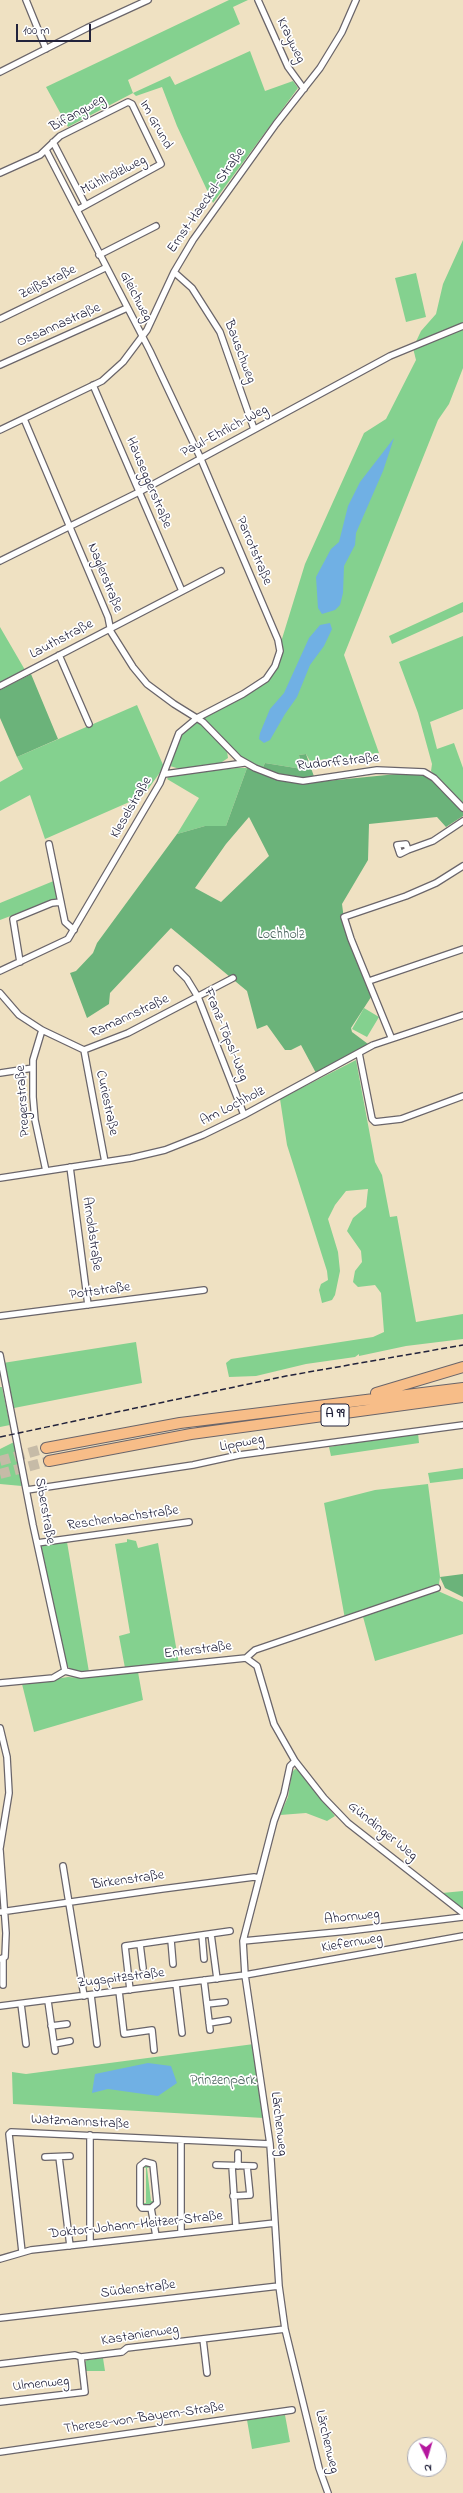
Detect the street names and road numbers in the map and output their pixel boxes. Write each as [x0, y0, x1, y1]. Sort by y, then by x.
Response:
street label: Krayweg [272, 16, 308, 66]
street label: Bifangweg [47, 91, 109, 137]
street label: Im Grund [135, 98, 175, 152]
street label: Ernst-Haeckel-Straße [165, 145, 249, 257]
street label: Mühlhölzlweg [78, 152, 150, 200]
street label: Zeißstraße [17, 262, 79, 304]
street label: Gleichweg [115, 269, 155, 325]
street label: Ossannastraße [15, 300, 103, 352]
street label: Bauschweg [219, 318, 259, 386]
street label: Paul-Ehrlich-Weg [179, 402, 271, 462]
street label: Hauseggerstraße [121, 435, 175, 531]
street label: Parrotstraße [231, 514, 275, 588]
street label: Naglerstraße [83, 541, 125, 615]
street label: Lauthstraße [27, 616, 97, 664]
street label: Rudorffstraße [296, 750, 380, 776]
street label: Kleselstraße [108, 774, 156, 842]
street label: Franz-Töpsl-Weg [199, 986, 251, 1084]
street label: Ramannstraße [88, 991, 172, 1043]
street label: Pregerstraße [13, 1064, 35, 1138]
street label: Curiestraße [91, 1069, 121, 1137]
street label: Am Lochholz [198, 1084, 268, 1130]
street label: Arnoldstraße [78, 1196, 104, 1272]
street label: Pottstraße [68, 1279, 132, 1305]
road number: A 99 [321, 1404, 349, 1426]
street label: Lippweg [218, 1431, 266, 1457]
street label: Siberstraße [30, 1477, 58, 1545]
street label: Reschenbachstraße [66, 1503, 180, 1535]
street label: Enterstraße [163, 1639, 233, 1663]
street label: Gündinger Weg [344, 1799, 420, 1865]
street label: Birkenstraße [91, 1868, 165, 1894]
street label: Ahornweg [323, 1907, 381, 1929]
street label: Kiefernweg [320, 1930, 384, 1958]
street label: Zugspitzstraße [77, 1965, 165, 1993]
street label: Lärchenweg [266, 2091, 290, 2157]
street label: Watzmannstraße [30, 2112, 130, 2134]
street label: Doktor-Johann-Heitzer-Straße [48, 2209, 224, 2243]
street label: Südenstraße [100, 2277, 176, 2303]
street label: Kastanienweg [100, 2322, 180, 2350]
street label: Ulmenweg [12, 2374, 70, 2396]
street label: Therese-von-Bayern-Straße [63, 2399, 225, 2439]
street label: Lärchenweg [310, 2409, 342, 2475]

